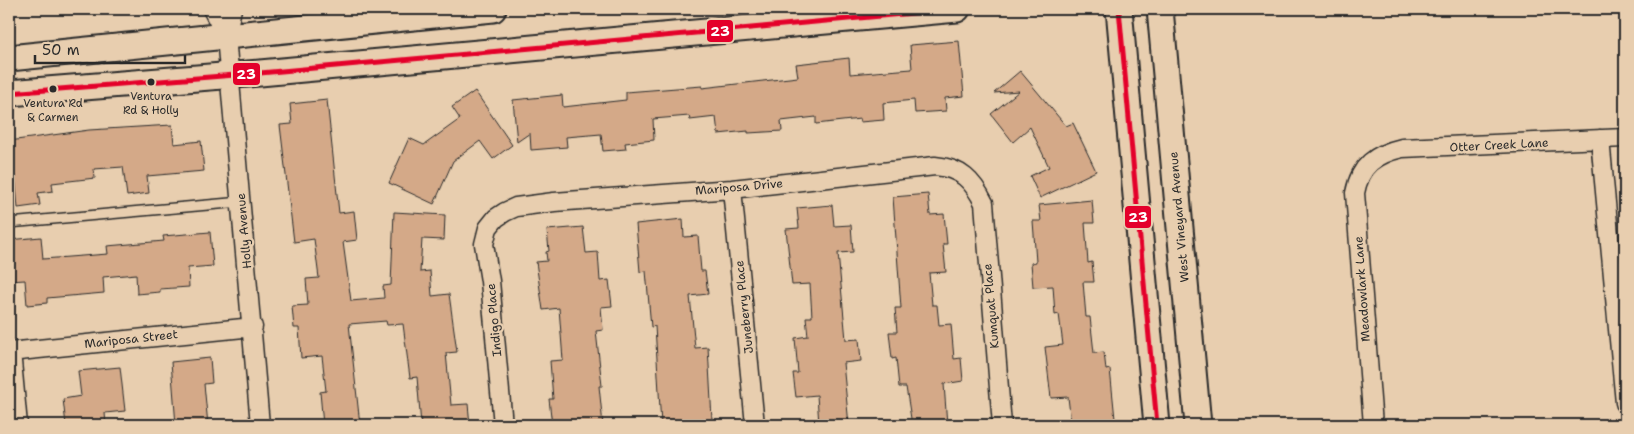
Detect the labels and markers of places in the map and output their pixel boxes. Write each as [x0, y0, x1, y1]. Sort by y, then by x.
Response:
marker: Ventura Rd & Holly [146, 77, 156, 87]
marker: Ventura Rd & Carmen [48, 84, 58, 94]
place label: Ventura Rd & Holly [123, 89, 179, 118]
place label: Ventura Rd & Carmen [23, 96, 83, 125]

